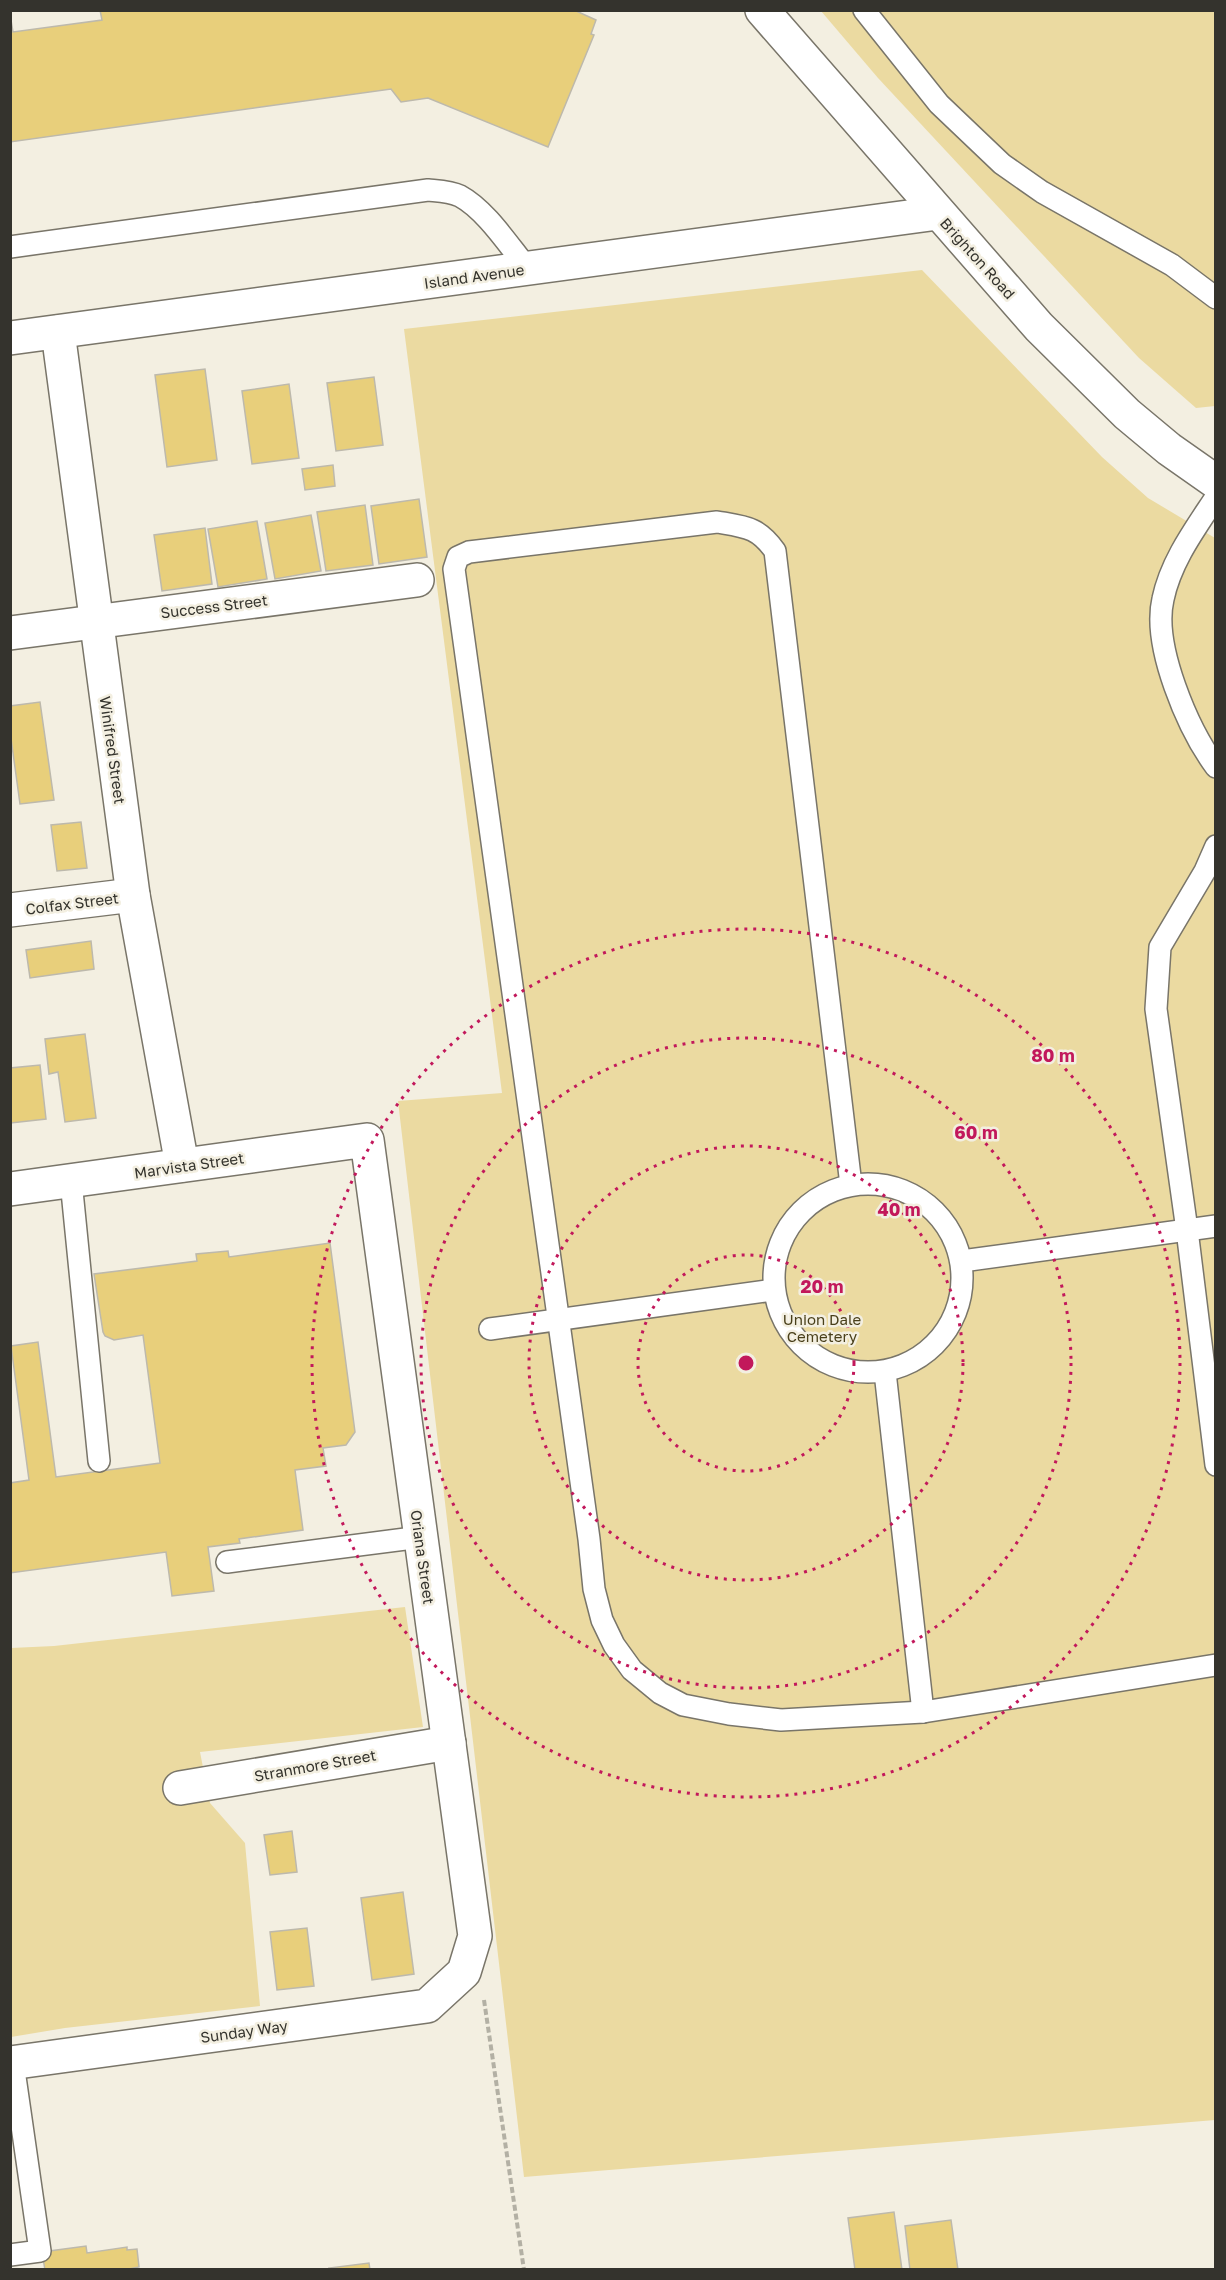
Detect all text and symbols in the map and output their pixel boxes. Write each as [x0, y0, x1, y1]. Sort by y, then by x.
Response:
street label: Brighton Road [937, 214, 1019, 302]
street label: Island Avenue [423, 260, 526, 292]
street label: Success Street [159, 590, 269, 622]
street label: Winifred Street [97, 695, 129, 805]
street label: Colfax Street [24, 888, 120, 918]
text: 80 m [1031, 1044, 1075, 1066]
text: 60 m [954, 1121, 998, 1143]
street label: Marvista Street [133, 1148, 245, 1182]
text: 40 m [877, 1198, 921, 1220]
text: 20 m [801, 1275, 843, 1297]
park label: Union Dale Cemetery [783, 1310, 862, 1345]
centre of rings [736, 1353, 756, 1373]
street label: Oriana Street [407, 1509, 439, 1605]
street label: Stranmore Street [253, 1745, 377, 1785]
street label: Sunday Way [199, 2016, 289, 2046]

